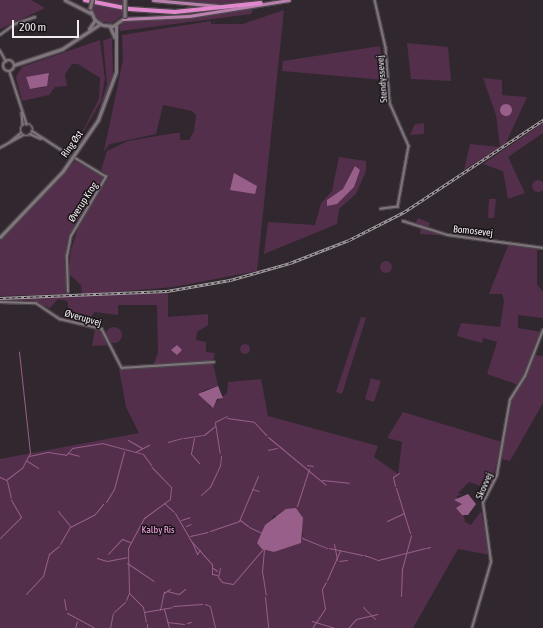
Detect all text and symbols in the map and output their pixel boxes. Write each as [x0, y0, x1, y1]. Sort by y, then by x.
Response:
scale bar [14, 12, 81, 38]
text: 200 m [19, 20, 46, 34]
street label: Stendyssevej [374, 55, 390, 103]
street label: Ring Øst [58, 128, 86, 160]
street label: Øverup Krog [66, 180, 100, 224]
street label: Bomosevej [452, 223, 494, 239]
street label: Øverupvej [63, 307, 103, 329]
street label: Skovvej [473, 471, 495, 501]
park label: Kalby Ris [142, 524, 174, 536]

